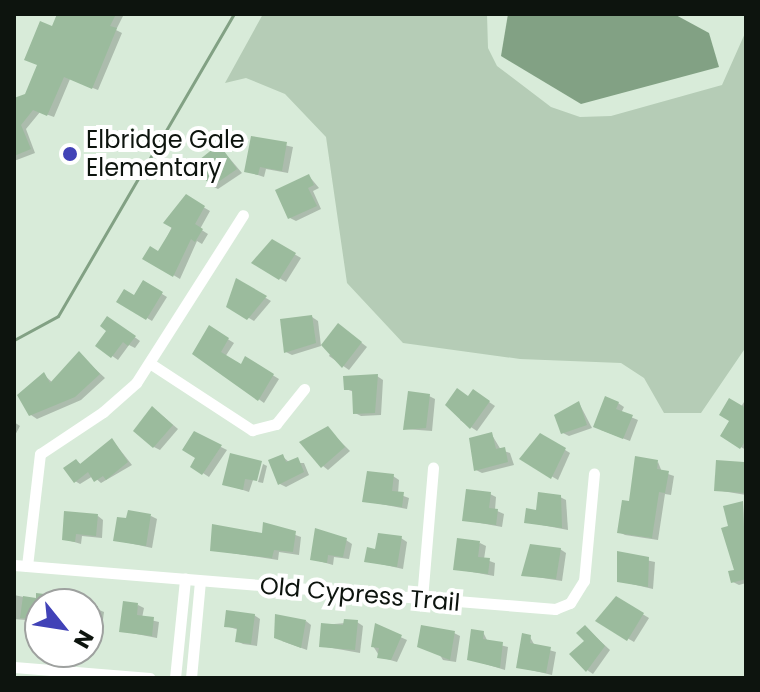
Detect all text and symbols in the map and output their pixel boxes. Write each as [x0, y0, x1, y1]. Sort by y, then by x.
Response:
place label: Elbridge Gale Elementary [86, 126, 245, 182]
marker: Elbridge Gale Elementary [61, 145, 79, 163]
street label: Old Cypress Trail [259, 571, 461, 617]
north arrow [24, 588, 104, 668]
text: N [66, 624, 101, 654]

